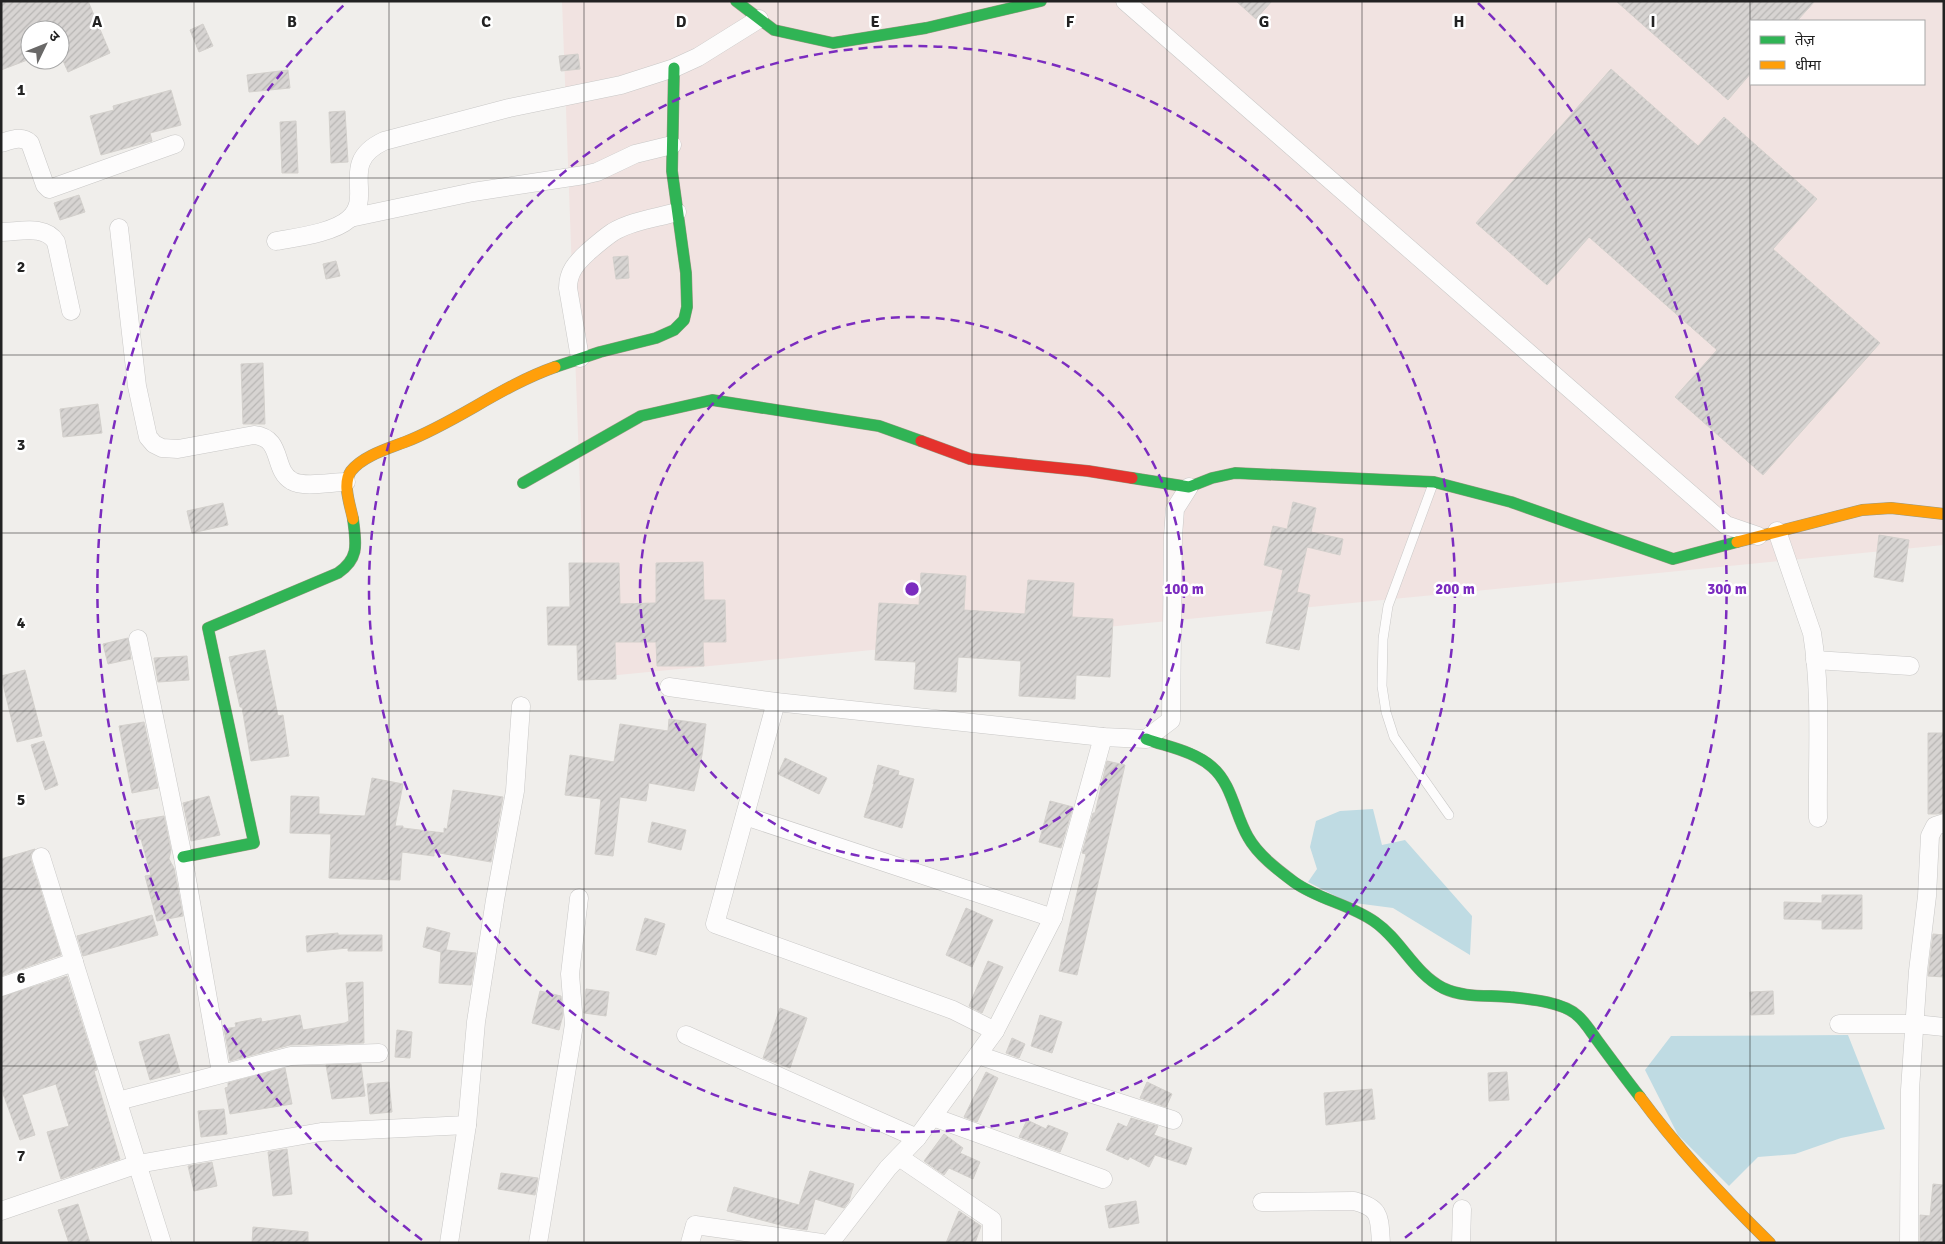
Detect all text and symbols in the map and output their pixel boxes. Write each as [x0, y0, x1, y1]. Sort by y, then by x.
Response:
text: A [92, 12, 103, 32]
text: B [287, 12, 297, 32]
text: C [481, 12, 491, 32]
text: D [676, 12, 687, 32]
text: E [870, 12, 880, 32]
text: F [1066, 12, 1075, 32]
text: G [1259, 12, 1269, 32]
text: H [1454, 12, 1464, 32]
text: I [1650, 12, 1656, 32]
north arrow [20, 20, 70, 70]
legend [1750, 20, 1925, 85]
text: उ [45, 28, 64, 46]
text: तेज़ [1795, 31, 1816, 49]
text: धीमा [1795, 56, 1822, 74]
text: 1 [17, 80, 26, 100]
text: 2 [17, 257, 25, 277]
text: 3 [17, 435, 25, 455]
centre of rings [903, 580, 921, 598]
text: 100 m [1164, 580, 1204, 598]
text: 200 m [1435, 580, 1475, 598]
text: 300 m [1707, 580, 1747, 598]
text: 4 [17, 613, 26, 633]
text: 5 [17, 790, 25, 810]
text: 6 [17, 968, 26, 988]
text: 7 [17, 1146, 26, 1166]

